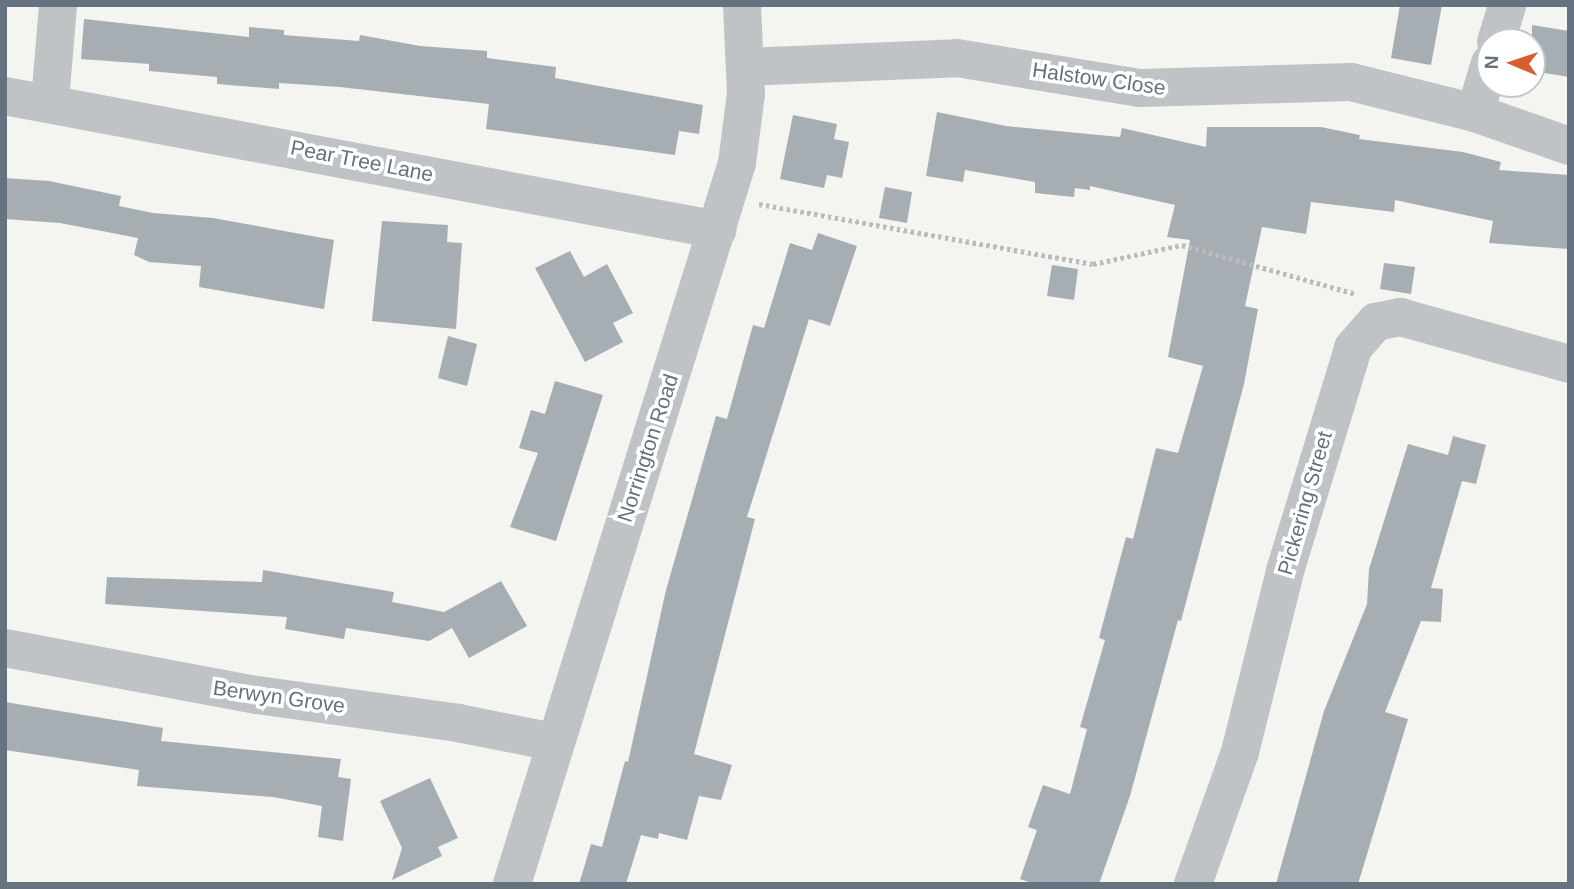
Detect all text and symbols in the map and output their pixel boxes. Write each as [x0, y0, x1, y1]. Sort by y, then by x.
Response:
north arrow [1476, 28, 1546, 98]
text: N [1481, 55, 1502, 70]
street label: Halstow Close [1031, 57, 1167, 101]
street label: Pear Tree Lane [288, 135, 436, 187]
street label: Norrington Road [612, 371, 684, 525]
street label: Pickering Street [1272, 428, 1338, 578]
street label: Berwyn Grove [211, 675, 347, 719]

